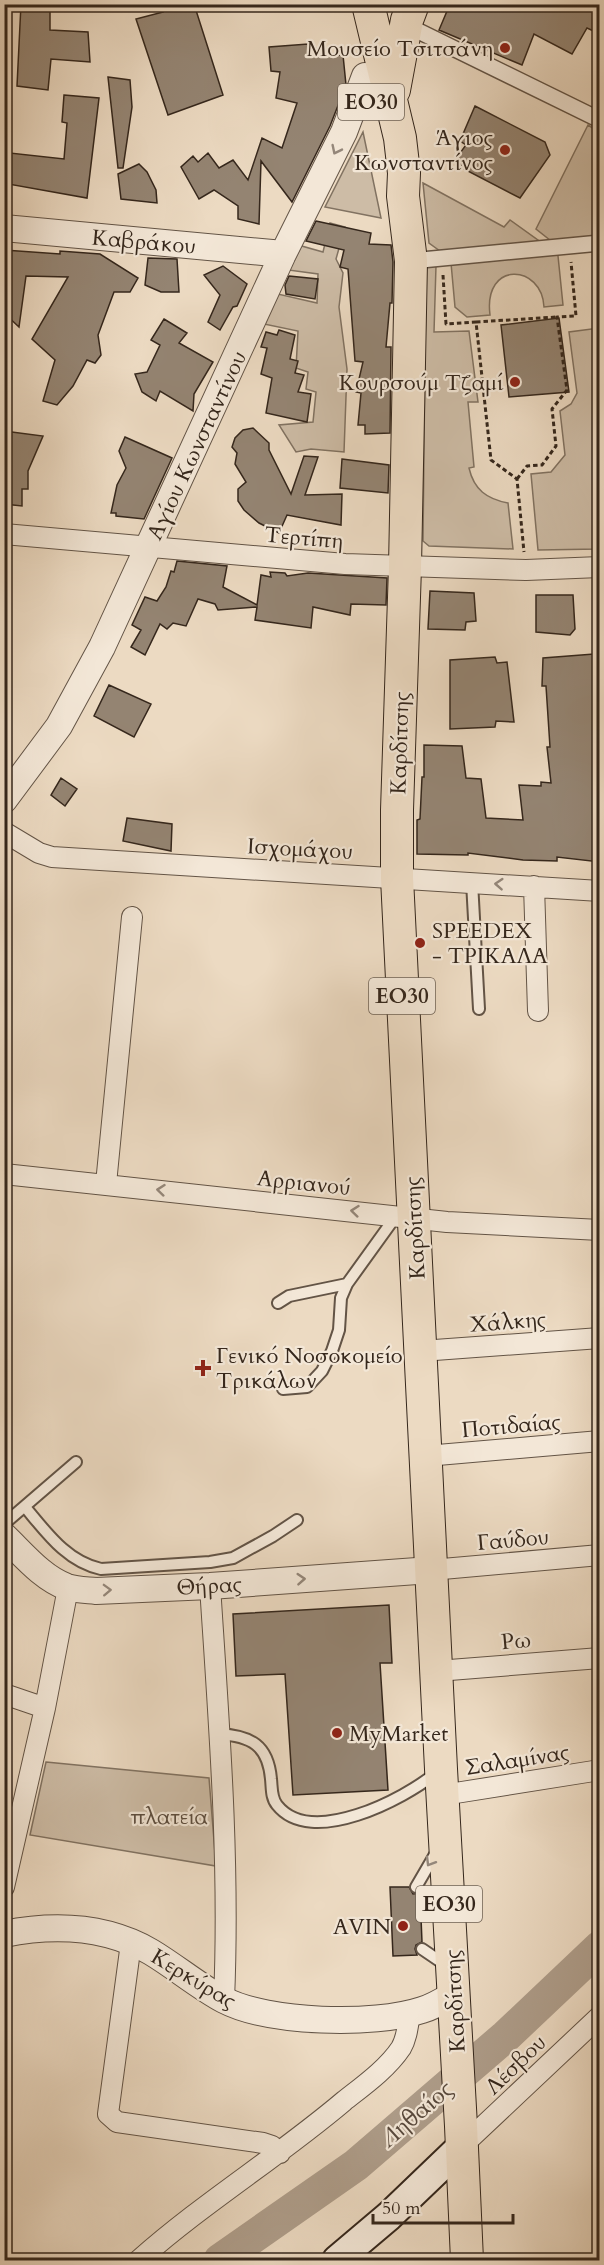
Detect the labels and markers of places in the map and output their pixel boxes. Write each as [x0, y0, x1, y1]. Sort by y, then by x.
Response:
place label: Μουσείο Τσιτσάνη [306, 34, 493, 64]
marker: Μουσείο Τσιτσάνη [498, 41, 512, 55]
place label: Άγιος Κωνσταντίνος [354, 123, 493, 178]
marker: Άγιος Κωνσταντίνος [498, 143, 512, 157]
place label: Κουρσούμ Τζαμί [339, 368, 504, 398]
marker: Κουρσούμ Τζαμί [508, 375, 522, 389]
place label: SPEEDEX - ΤΡΙΚΑΛΑ [432, 916, 548, 971]
marker: SPEEDEX - ΤΡΙΚΑΛΑ [413, 936, 427, 950]
place label: Γενικό Νοσοκομείο Τρικάλων [216, 1341, 403, 1396]
marker: Γενικό Νοσοκομείο Τρικάλων [194, 1359, 212, 1377]
place label: MyMarket [349, 1719, 448, 1749]
marker: MyMarket [330, 1726, 344, 1740]
place label: AVIN [333, 1912, 391, 1942]
marker: AVIN [396, 1919, 410, 1933]

